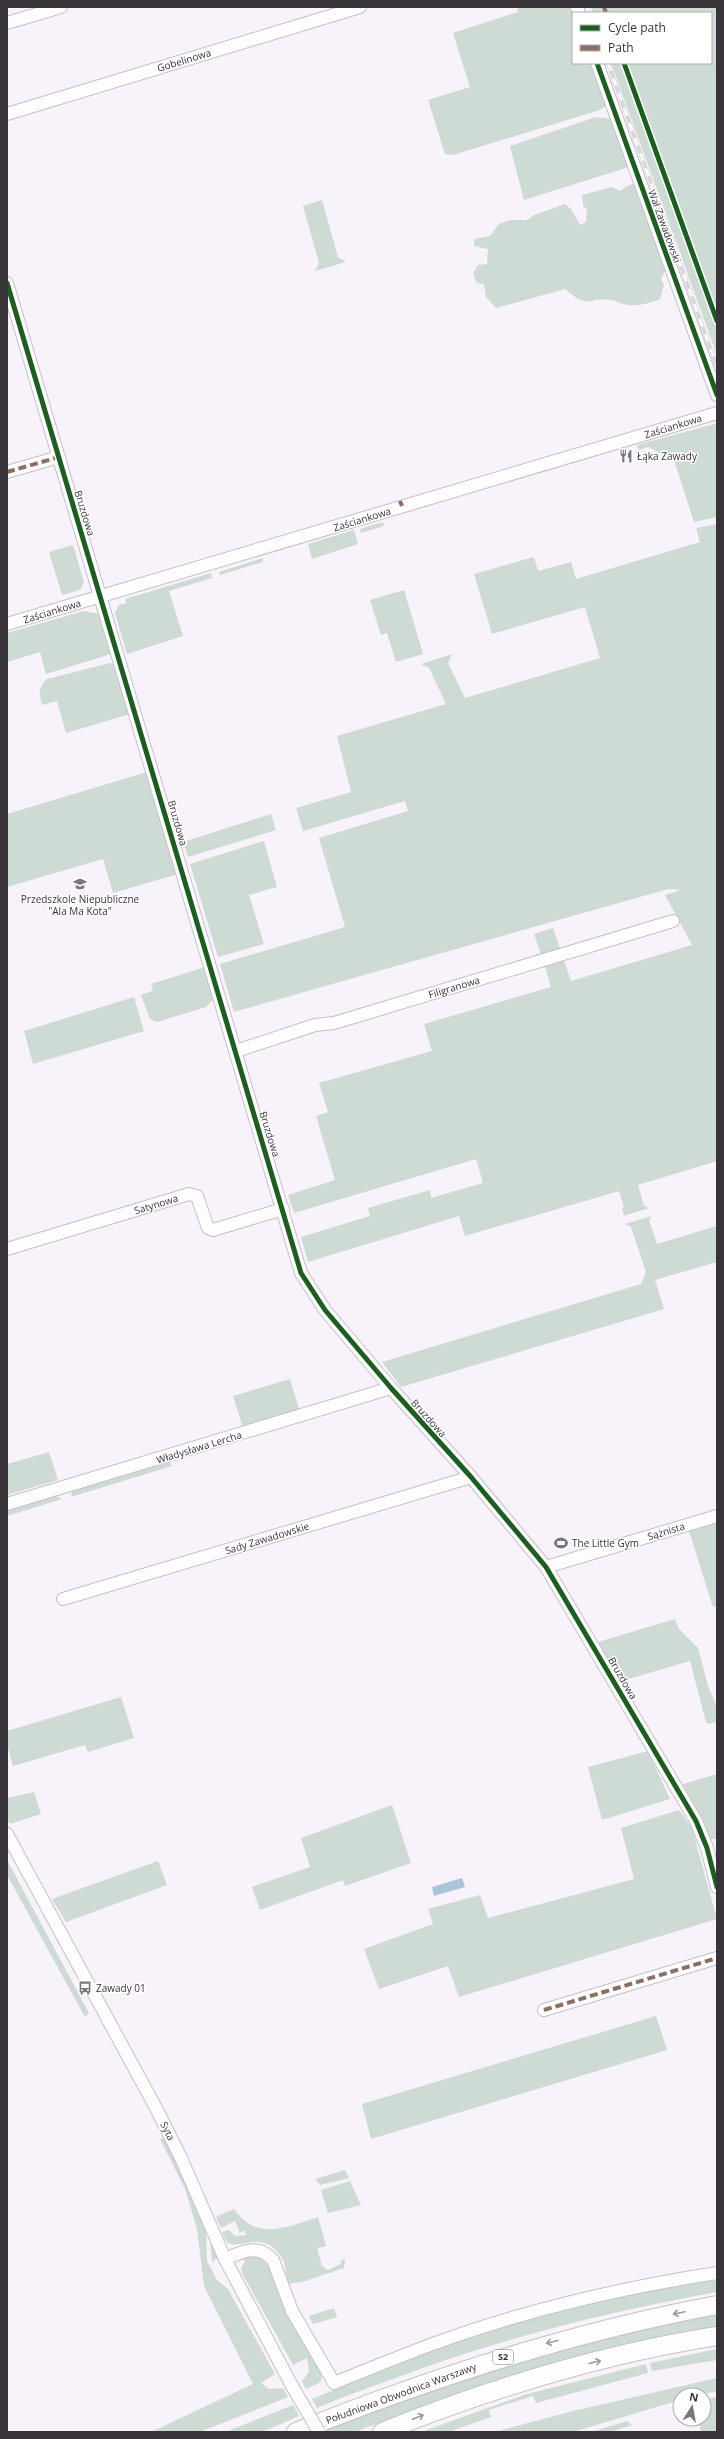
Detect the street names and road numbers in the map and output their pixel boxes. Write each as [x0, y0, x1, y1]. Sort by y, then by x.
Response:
street label: Gobelinowa [155, 45, 213, 75]
street label: Wał Zawadowski [645, 187, 685, 265]
street label: Zaściankowa [642, 411, 704, 441]
street label: Bruzdowa [71, 489, 99, 537]
street label: Zaściankowa [331, 504, 393, 534]
street label: Zaściankowa [21, 596, 83, 626]
street label: Bruzdowa [165, 799, 191, 847]
street label: Filigranowa [426, 973, 482, 1001]
street label: Bruzdowa [256, 1110, 284, 1158]
street label: Satynowa [132, 1191, 180, 1217]
street label: Bruzdowa [408, 1396, 450, 1440]
street label: Władysława Lercha [155, 1427, 243, 1467]
street label: Sady Zawadowskie [223, 1518, 311, 1557]
street label: Sążnista [646, 1519, 686, 1543]
street label: Bruzdowa [605, 1654, 641, 1702]
street label: Syta [157, 2119, 179, 2143]
road number: S2 [493, 2350, 513, 2364]
street label: Południowa Obwodnica Warszawy [324, 2359, 479, 2427]

